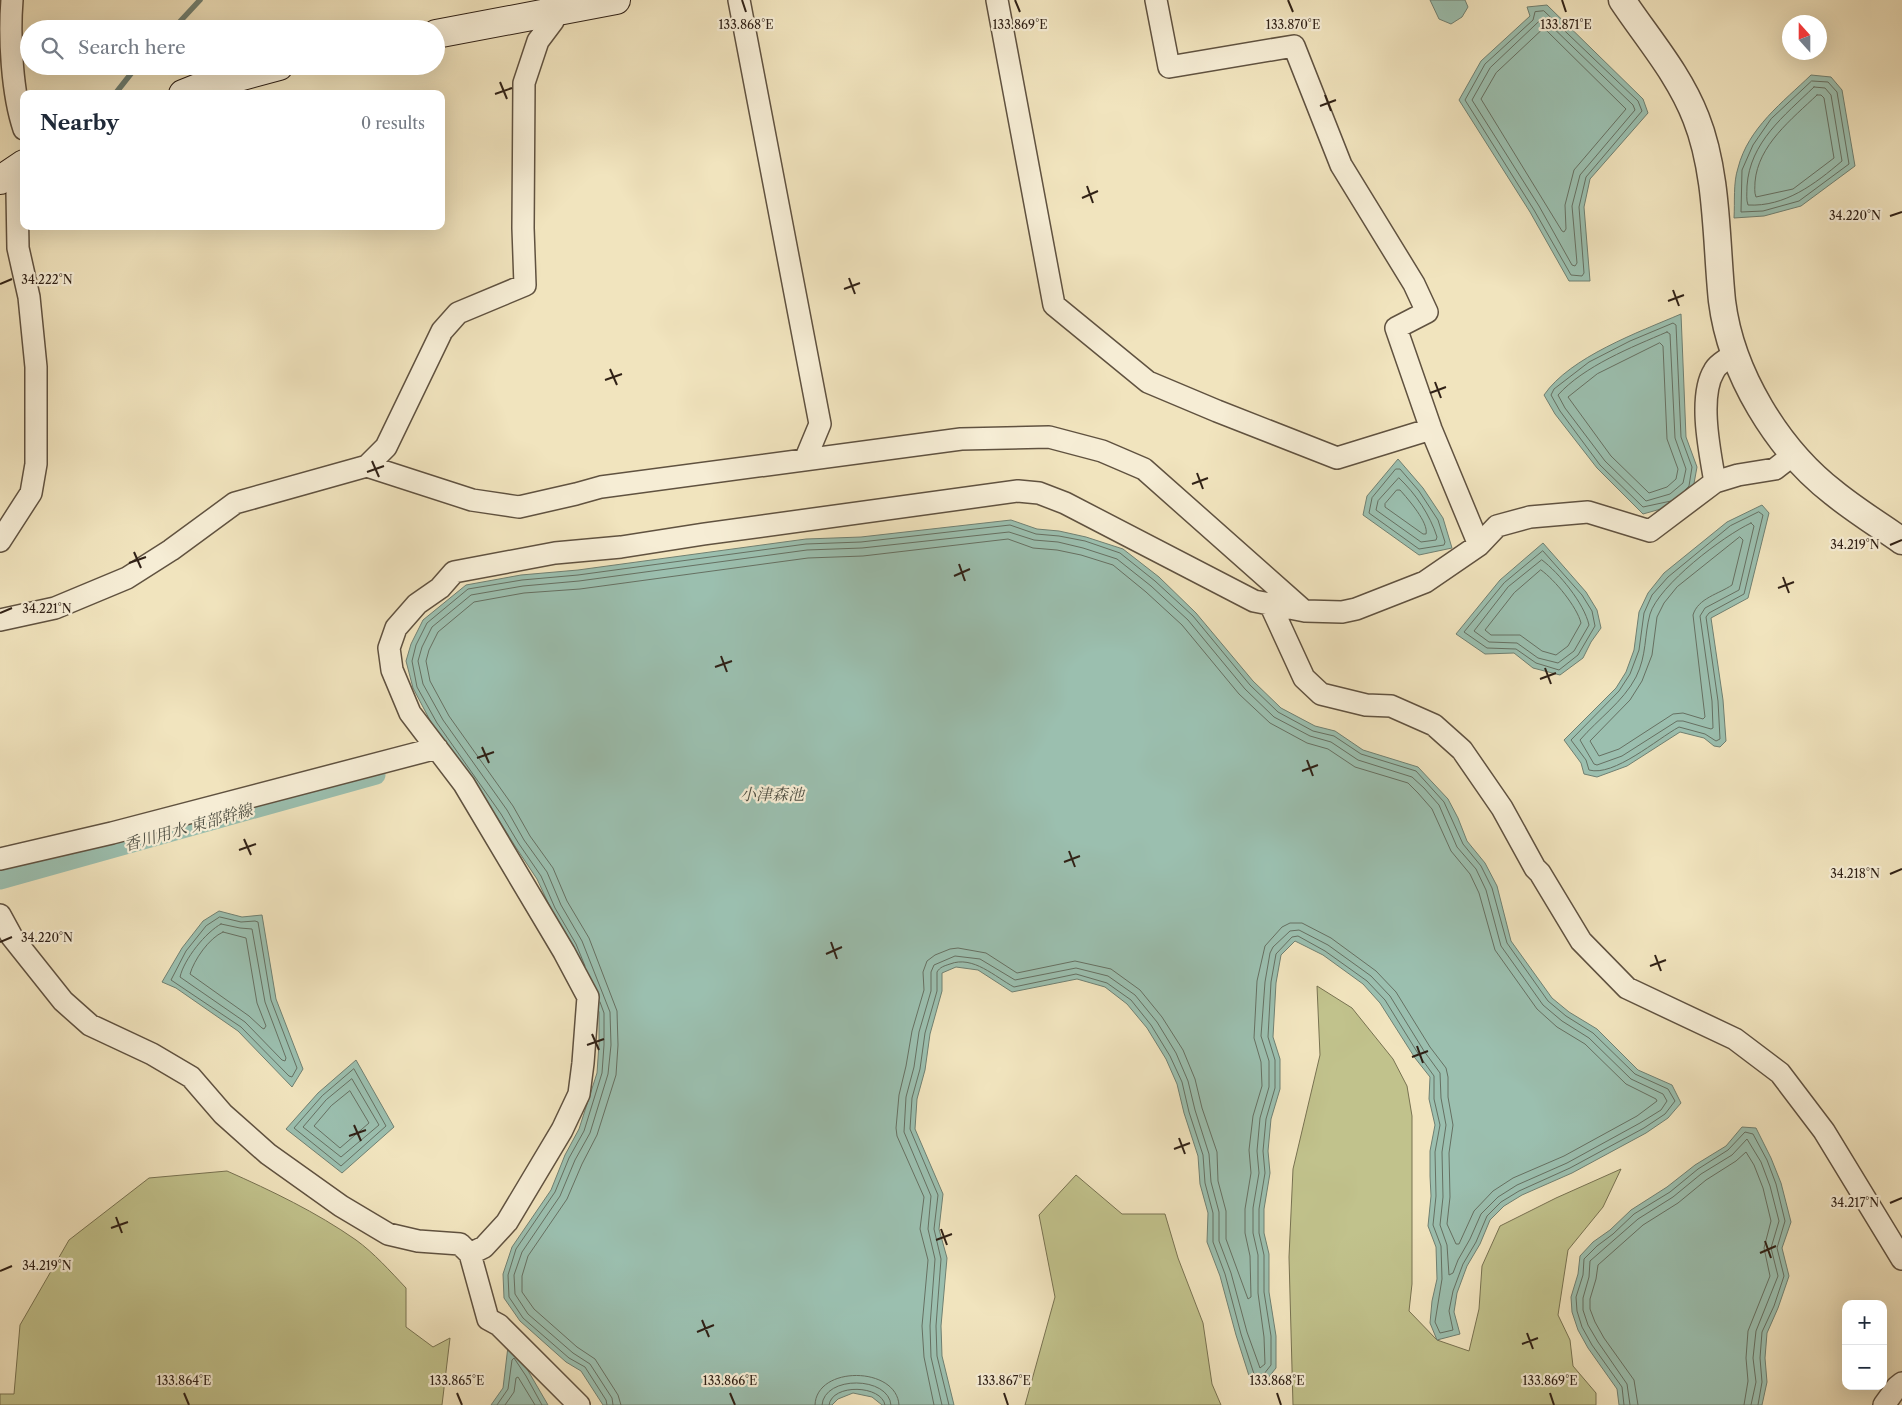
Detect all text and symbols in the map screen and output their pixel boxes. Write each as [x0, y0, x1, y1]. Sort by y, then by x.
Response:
north arrow [1782, 15, 1827, 60]
text: 133.868°E [719, 17, 773, 32]
text: 133.869°E [993, 17, 1047, 32]
text: 133.870°E [1266, 17, 1320, 32]
text: 133.871°E [1540, 17, 1592, 32]
search box [20, 20, 445, 75]
icon: search [38, 34, 66, 62]
text: Search here [78, 36, 186, 59]
text: Nearby [40, 110, 119, 135]
text: 0 results [361, 113, 425, 133]
text: 34.220°N [1829, 208, 1881, 223]
text: 34.222°N [21, 272, 73, 287]
text: 34.219°N [1830, 537, 1880, 552]
text: 34.221°N [22, 601, 72, 616]
water label: 小津森池 [740, 784, 806, 804]
water label: 香川用水 東部幹線 [122, 799, 256, 855]
text: 34.218°N [1830, 866, 1880, 881]
text: 34.220°N [21, 930, 73, 945]
text: 34.217°N [1831, 1195, 1879, 1210]
text: 34.219°N [22, 1258, 72, 1273]
map controls [1842, 1300, 1887, 1390]
button: + [1842, 1300, 1887, 1345]
button: − [1842, 1345, 1887, 1390]
text: 133.864°E [157, 1373, 211, 1388]
text: 133.865°E [430, 1373, 484, 1388]
text: 133.866°E [703, 1373, 757, 1388]
text: 133.867°E [977, 1373, 1031, 1388]
text: 133.868°E [1250, 1373, 1304, 1388]
text: 133.869°E [1523, 1373, 1577, 1388]

